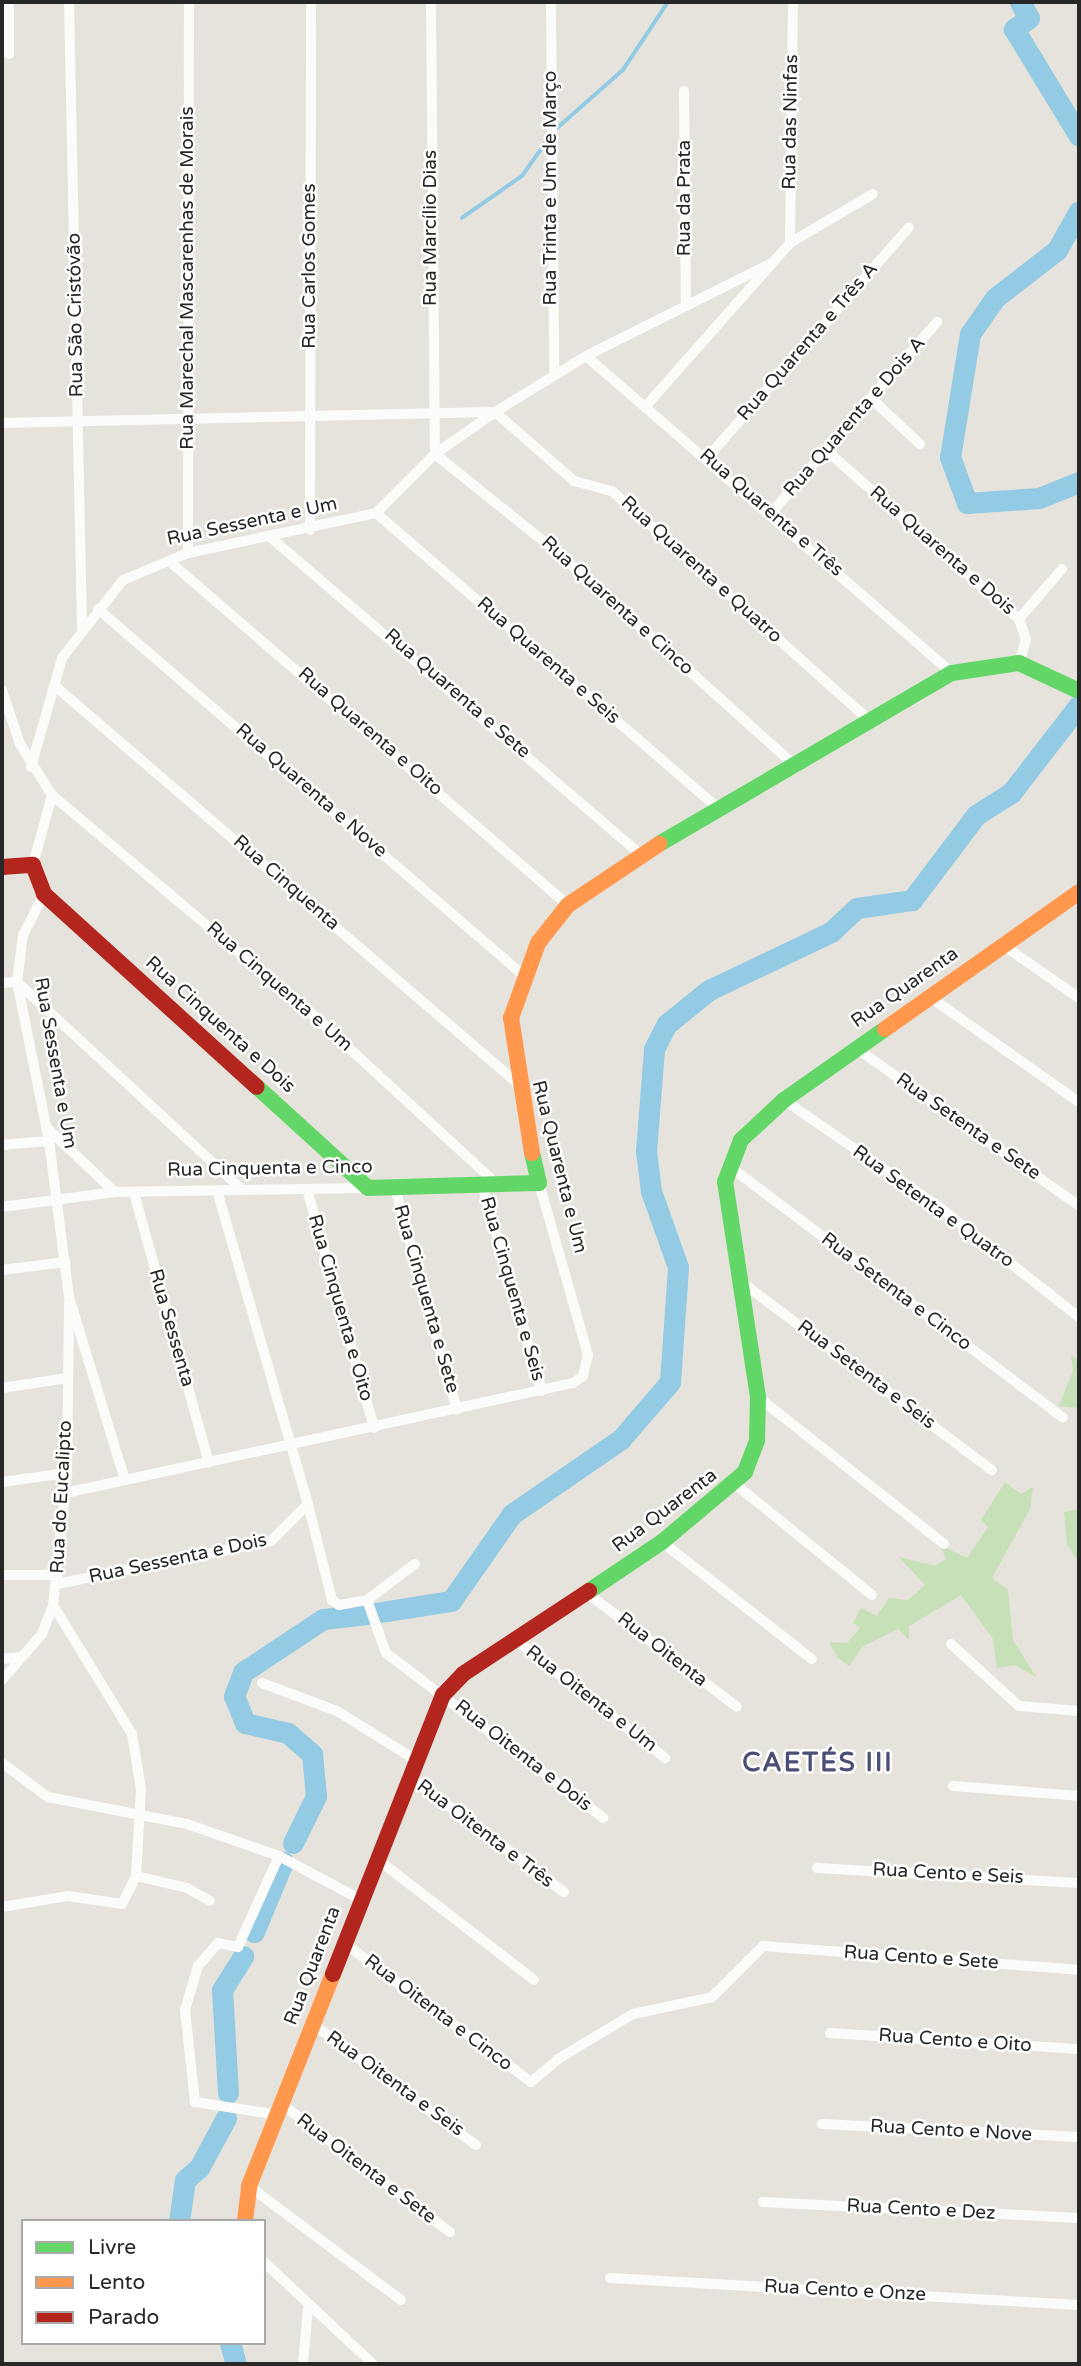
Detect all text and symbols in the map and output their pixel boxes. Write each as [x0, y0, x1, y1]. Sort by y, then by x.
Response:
street label: Rua das Ninfas [778, 54, 804, 190]
street label: Rua Trinta e Um de Março [540, 71, 562, 305]
street label: Rua Marechal Mascarenhas de Morais [177, 106, 199, 450]
street label: Rua da Prata [674, 140, 696, 256]
street label: Rua Marcílio Dias [420, 150, 442, 306]
street label: Rua Carlos Gomes [299, 183, 321, 349]
street label: Rua São Cristóvão [63, 233, 89, 397]
street label: Rua Quarenta e Três A [733, 258, 883, 426]
street label: Rua Quarenta e Dois A [779, 332, 931, 502]
street label: Rua Quarenta e Três [694, 444, 848, 582]
street label: Rua Quarenta e Dois [865, 482, 1019, 620]
street label: Rua Quarenta e Quatro [616, 492, 786, 648]
street label: Rua Sessenta e Um [165, 493, 339, 551]
street label: Rua Quarenta e Cinco [536, 532, 698, 680]
street label: Rua Quarenta e Seis [472, 593, 624, 729]
street label: Rua Quarenta e Sete [379, 624, 535, 764]
street label: Rua Quarenta e Oito [293, 663, 447, 801]
street label: Rua Quarenta e Nove [231, 719, 391, 863]
street label: Rua Cinquenta [228, 831, 344, 935]
street label: Rua Cinquenta e Um [201, 917, 357, 1057]
street label: Rua Quarenta [847, 943, 963, 1033]
street label: Rua Cinquenta e Dois [140, 952, 300, 1098]
street label: Rua Sessenta e Um [29, 976, 81, 1150]
street label: Rua Setenta e Sete [891, 1069, 1045, 1185]
street label: Rua Quarenta e Um [526, 1078, 592, 1256]
street label: Rua Setenta e Quatro [848, 1141, 1018, 1273]
street label: Rua Cinquenta e Cinco [167, 1156, 373, 1182]
street label: Rua Cinquenta e Seis [475, 1194, 549, 1384]
street label: Rua Cinquenta e Sete [388, 1202, 464, 1396]
street label: Rua Cinquenta e Oito [302, 1212, 378, 1404]
street label: Rua Setenta e Cinco [816, 1228, 976, 1356]
street label: Rua Sessenta [143, 1266, 199, 1390]
street label: Rua Setenta e Seis [792, 1316, 940, 1434]
street label: Rua do Eucalipto [47, 1420, 77, 1574]
street label: Rua Quarenta [608, 1464, 722, 1558]
street label: Rua Sessenta e Dois [87, 1529, 269, 1589]
street label: Rua Oitenta [612, 1608, 712, 1692]
street label: Rua Oitenta e Um [521, 1641, 661, 1757]
street label: Rua Oitenta e Dois [450, 1695, 596, 1817]
district label: CAETÉS III [744, 1747, 892, 1779]
street label: Rua Oitenta e Três [412, 1775, 558, 1893]
street label: Rua Cento e Seis [872, 1859, 1024, 1889]
street label: Rua Quarenta [280, 1903, 346, 2029]
street label: Rua Cento e Sete [843, 1941, 999, 1975]
street label: Rua Oitenta e Cinco [359, 1950, 517, 2076]
street label: Rua Cento e Oito [878, 2024, 1032, 2058]
street label: Rua Oitenta e Seis [322, 2026, 468, 2142]
street label: Rua Oitenta e Sete [292, 2109, 440, 2229]
street label: Rua Cento e Nove [869, 2115, 1033, 2147]
street label: Rua Cento e Dez [846, 2195, 996, 2225]
legend [21, 2219, 266, 2345]
text: Livre [88, 2235, 136, 2260]
text: Lento [88, 2270, 145, 2295]
street label: Rua Cento e Onze [763, 2275, 927, 2307]
text: Parado [88, 2305, 159, 2330]

